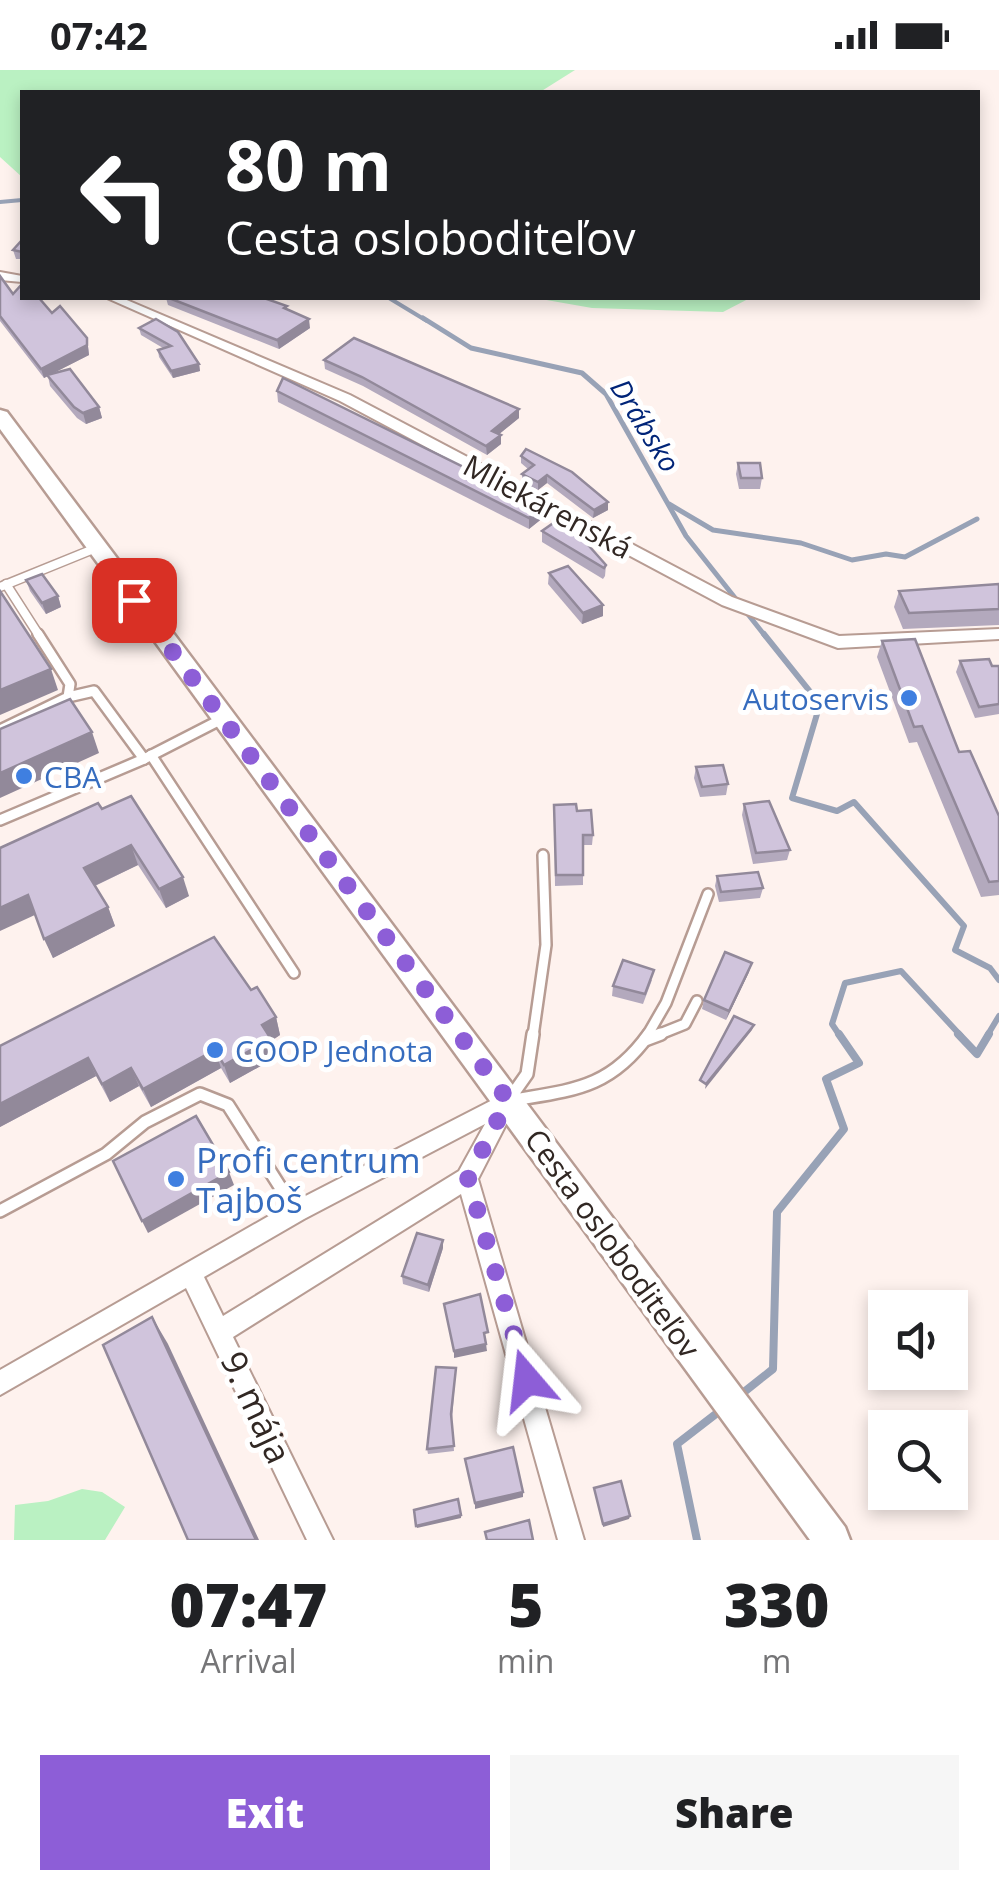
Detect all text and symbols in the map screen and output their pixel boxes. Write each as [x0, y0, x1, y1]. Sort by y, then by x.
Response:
text: 07:42 [50, 9, 148, 61]
text: 80 m [225, 116, 392, 212]
icon: left [60, 130, 190, 260]
text: Cesta osloboditeľov [225, 207, 635, 268]
water label: Drábsko [603, 371, 689, 479]
street label: Mliekárenská [456, 444, 640, 568]
pin [92, 558, 177, 643]
icon: arrive [107, 573, 162, 628]
place label: Autoservis [743, 678, 889, 719]
marker: Autoservis [898, 687, 920, 709]
place label: CBA [44, 756, 101, 797]
marker: CBA [13, 765, 35, 787]
place label: COOP Jednota [235, 1030, 433, 1071]
marker: COOP Jednota [204, 1039, 226, 1061]
street label: Cesta osloboditeľov [516, 1120, 710, 1366]
place label: Profi centrum Tajboš [196, 1136, 421, 1223]
marker: Profi centrum Tajboš [165, 1168, 187, 1190]
map controls [868, 1290, 968, 1510]
button: sound [868, 1290, 968, 1390]
position arrow [475, 1328, 579, 1432]
street label: 9. mája [211, 1343, 303, 1471]
button: search [868, 1410, 968, 1510]
text: 07:47 [170, 1563, 328, 1645]
text: 5 [508, 1563, 543, 1645]
text: 330 [724, 1563, 829, 1645]
text: Arrival [200, 1639, 297, 1682]
text: min [497, 1639, 554, 1682]
text: m [762, 1639, 791, 1682]
button: Exit [40, 1755, 490, 1870]
button: Share [510, 1755, 959, 1870]

